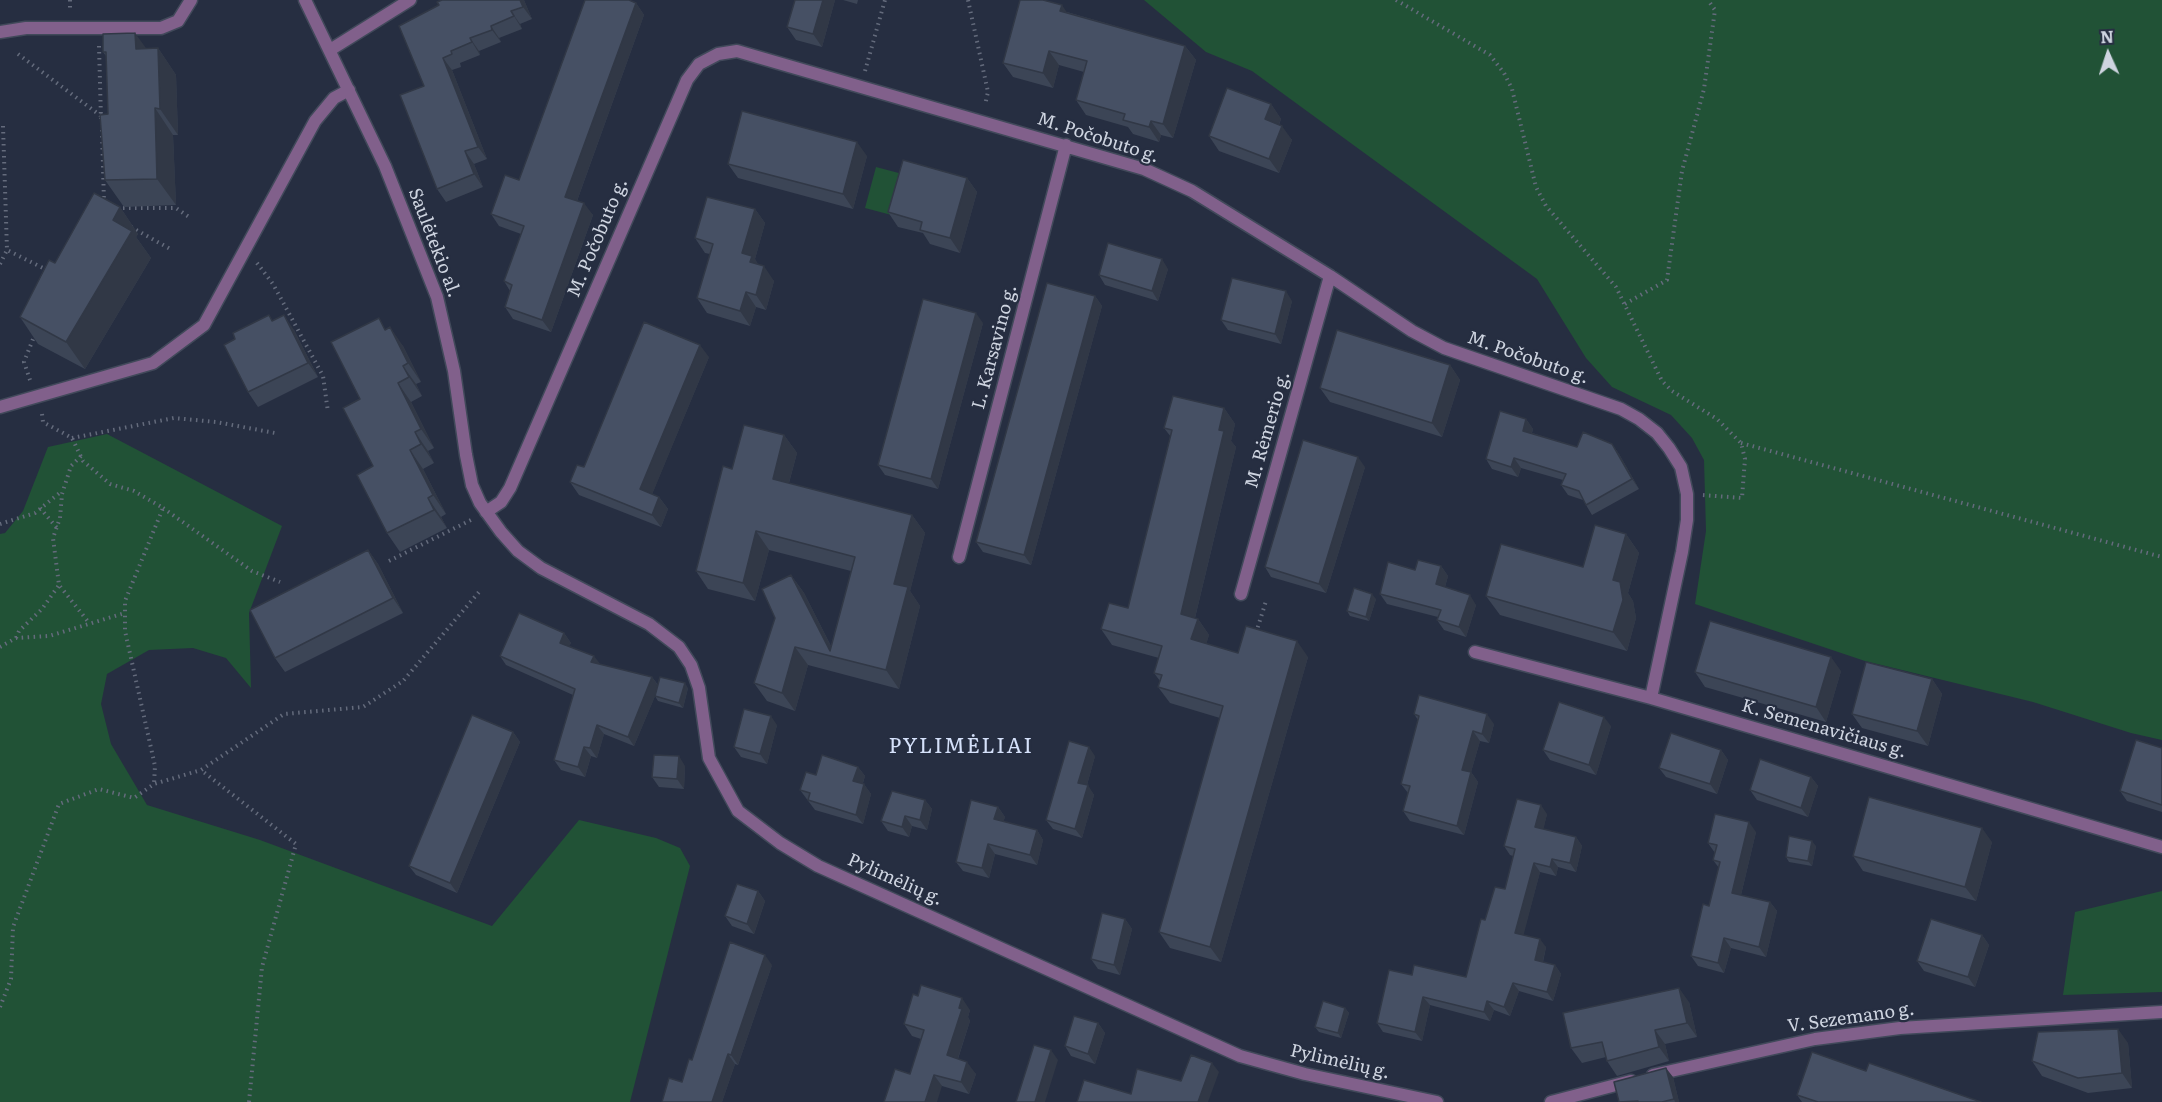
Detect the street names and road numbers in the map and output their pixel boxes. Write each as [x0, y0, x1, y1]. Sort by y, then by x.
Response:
street label: M. Počobuto g. [1034, 108, 1162, 168]
street label: M. Počobuto g. [563, 175, 633, 301]
street label: Saulėtekio al. [403, 185, 465, 301]
street label: L. Karsavino g. [968, 282, 1022, 412]
street label: M. Počobuto g. [1464, 327, 1592, 389]
street label: M. Rėmerio g. [1241, 369, 1295, 491]
street label: K. Semenavičiaus g. [1739, 695, 1909, 763]
street label: Pylimėlių g. [844, 849, 946, 911]
street label: V. Sezemano g. [1786, 998, 1916, 1038]
street label: Pylimėlių g. [1288, 1040, 1392, 1084]

